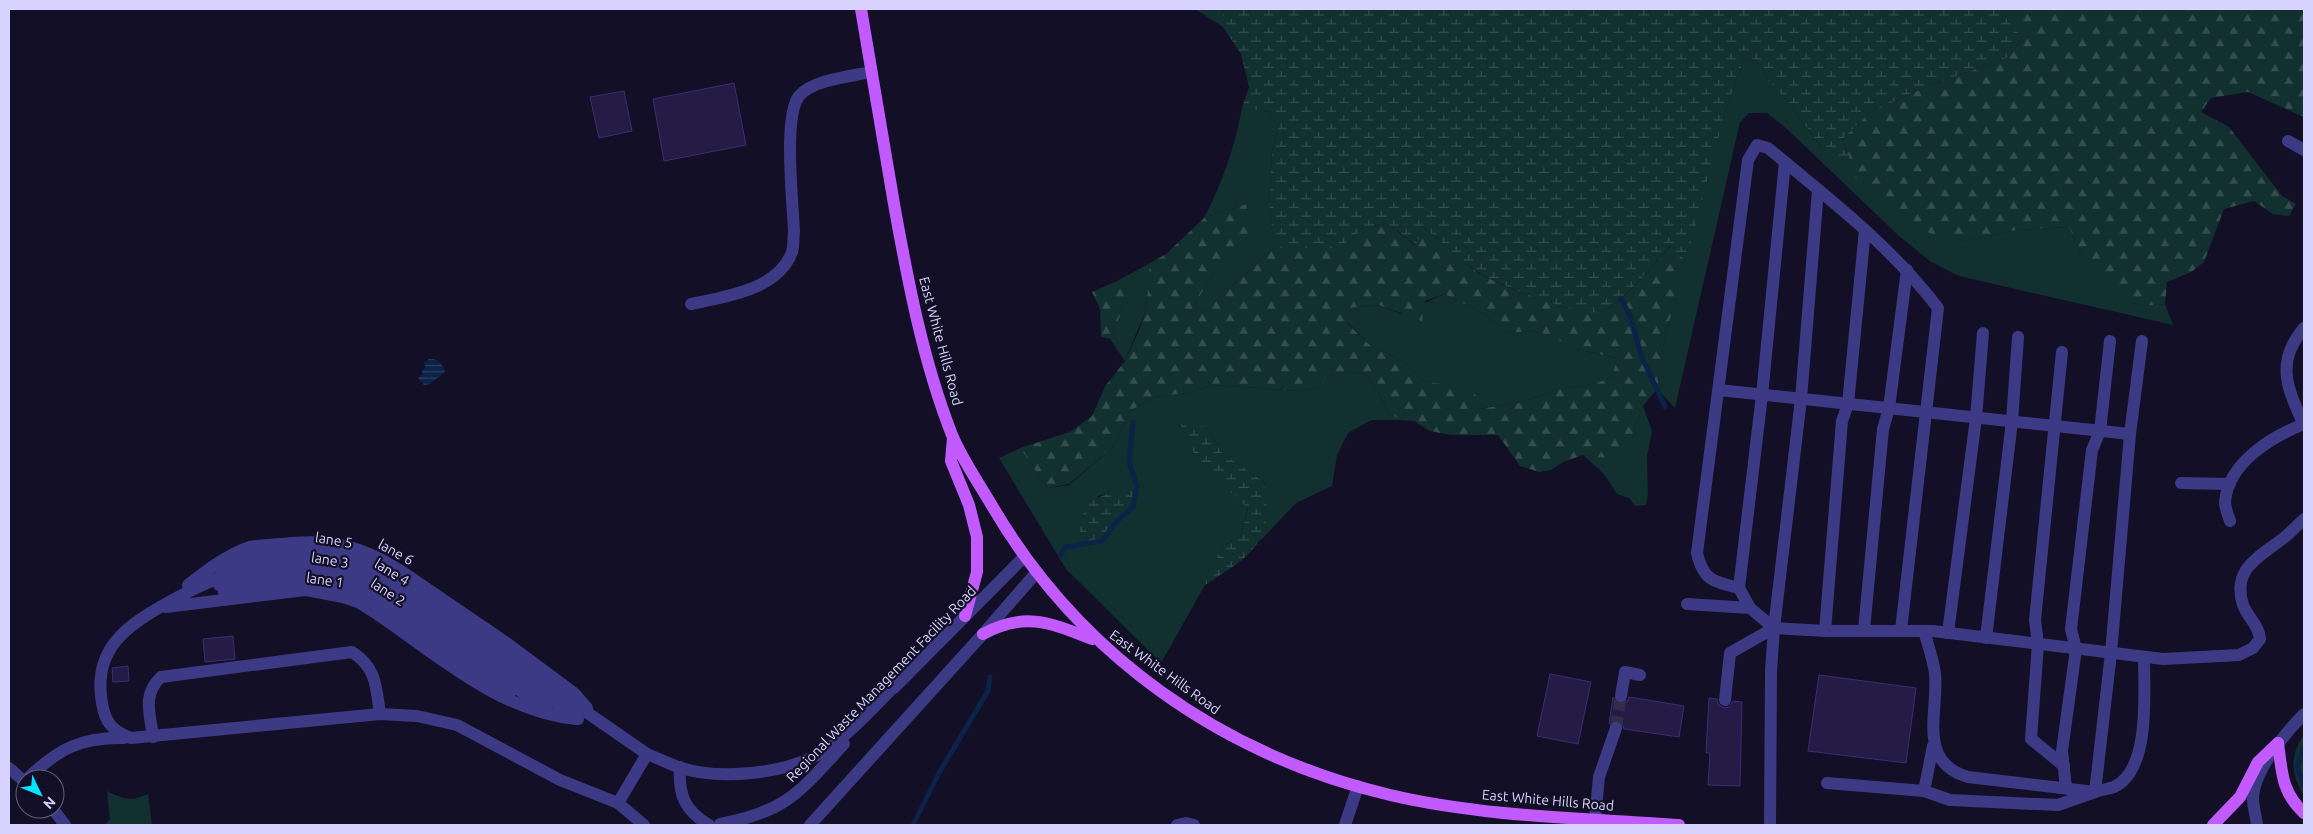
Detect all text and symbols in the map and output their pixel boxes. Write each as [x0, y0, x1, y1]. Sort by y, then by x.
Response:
street label: East White Hills Road [916, 275, 966, 407]
street label: lane 5 [314, 529, 354, 551]
street label: lane 6 [376, 536, 416, 568]
street label: lane 3 [310, 549, 350, 571]
street label: lane 4 [372, 555, 412, 589]
street label: lane 1 [305, 569, 345, 591]
street label: lane 2 [368, 575, 408, 609]
street label: Regional Waste Management Facility Road [783, 583, 979, 785]
street label: East White Hills Road [1107, 627, 1223, 717]
north arrow [15, 769, 65, 819]
street label: East White Hills Road [1481, 786, 1615, 814]
text: N [40, 794, 59, 812]

